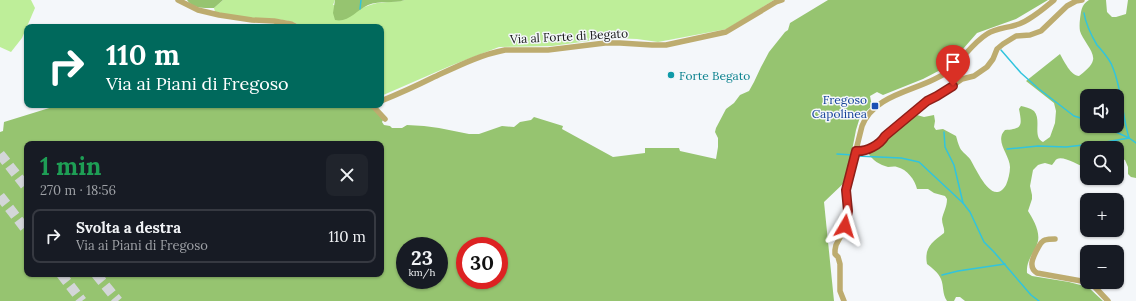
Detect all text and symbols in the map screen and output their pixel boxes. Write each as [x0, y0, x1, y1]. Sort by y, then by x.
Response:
street label: Via al Forte di Begato [509, 25, 628, 47]
text: 110 m [106, 37, 180, 73]
icon: right [40, 40, 92, 92]
pin [936, 45, 970, 86]
icon: arrive [942, 51, 964, 73]
place label: Forte Begato [679, 68, 750, 83]
marker: Forte Begato [666, 70, 676, 80]
text: Via ai Piani di Fregoso [106, 72, 289, 95]
map controls [1080, 89, 1124, 289]
button: sound [1080, 89, 1124, 133]
place label: Fregoso Capolinea [812, 92, 867, 121]
marker: Fregoso Capolinea [870, 101, 880, 111]
button: search [1080, 141, 1124, 185]
text: 1 min [40, 151, 101, 182]
button: close [326, 154, 368, 196]
text: 270 m · 18:56 [40, 182, 116, 199]
button: + [1080, 193, 1124, 237]
position arrow [824, 205, 866, 247]
text: Svolta a destra [76, 218, 181, 237]
icon: right [42, 225, 64, 247]
text: 110 m [328, 227, 366, 246]
text: Via ai Piani di Fregoso [76, 237, 208, 254]
speed limit sign: 30 [456, 237, 508, 289]
text: 23 [411, 245, 433, 270]
button: − [1080, 245, 1124, 289]
text: km/h [408, 266, 436, 279]

